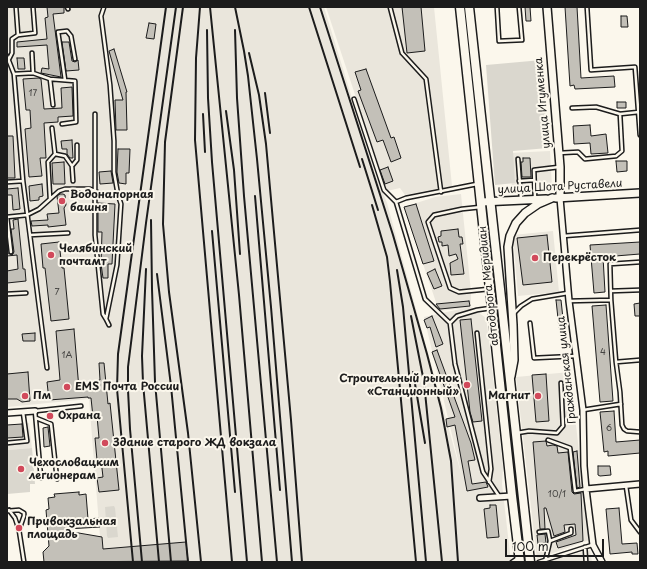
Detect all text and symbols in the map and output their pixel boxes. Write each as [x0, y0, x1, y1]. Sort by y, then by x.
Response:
street label: улица Игуменка [532, 57, 554, 149]
house number: 17 [29, 89, 37, 99]
street label: улица Шота Руставели [497, 177, 623, 197]
place label: Водонапорная башня [70, 188, 154, 214]
marker: Водонапорная башня [57, 196, 67, 206]
street label: автодорога Меридиан [476, 225, 502, 347]
place label: Челябинский почтамт [59, 242, 132, 268]
marker: Челябинский почтамт [46, 250, 56, 260]
place label: Перекрёсток [543, 251, 616, 265]
marker: Перекрёсток [530, 253, 540, 263]
house number: 7 [54, 288, 60, 298]
street label: Гражданская улица [555, 315, 579, 425]
house number: 4 [600, 348, 606, 358]
house number: 1А [62, 351, 72, 361]
place label: Строительный рынок «Станционный» [339, 372, 459, 398]
place label: EMS Почта России [75, 380, 179, 394]
marker: Строительный рынок «Станционный» [462, 380, 472, 390]
marker: EMS Почта России [62, 382, 72, 392]
place label: Пм [33, 389, 51, 403]
place label: Магнит [488, 389, 530, 403]
marker: Пм [20, 391, 30, 401]
marker: Магнит [533, 391, 543, 401]
place label: Охрана [58, 409, 101, 423]
marker: Охрана [45, 411, 55, 421]
house number: 6 [606, 424, 612, 434]
place label: Здание старого ЖД вокзала [113, 436, 276, 450]
marker: Здание старого ЖД вокзала [100, 438, 110, 448]
place label: Чехословацким легионерам [29, 456, 119, 482]
marker: Чехословацким легионерам [16, 464, 26, 474]
house number: 10/1 [548, 490, 566, 500]
place label: Привокзальная площадь [27, 515, 116, 541]
marker: Привокзальная площадь [14, 523, 24, 533]
scale bar [507, 531, 606, 557]
text: 100 m [512, 537, 549, 555]

